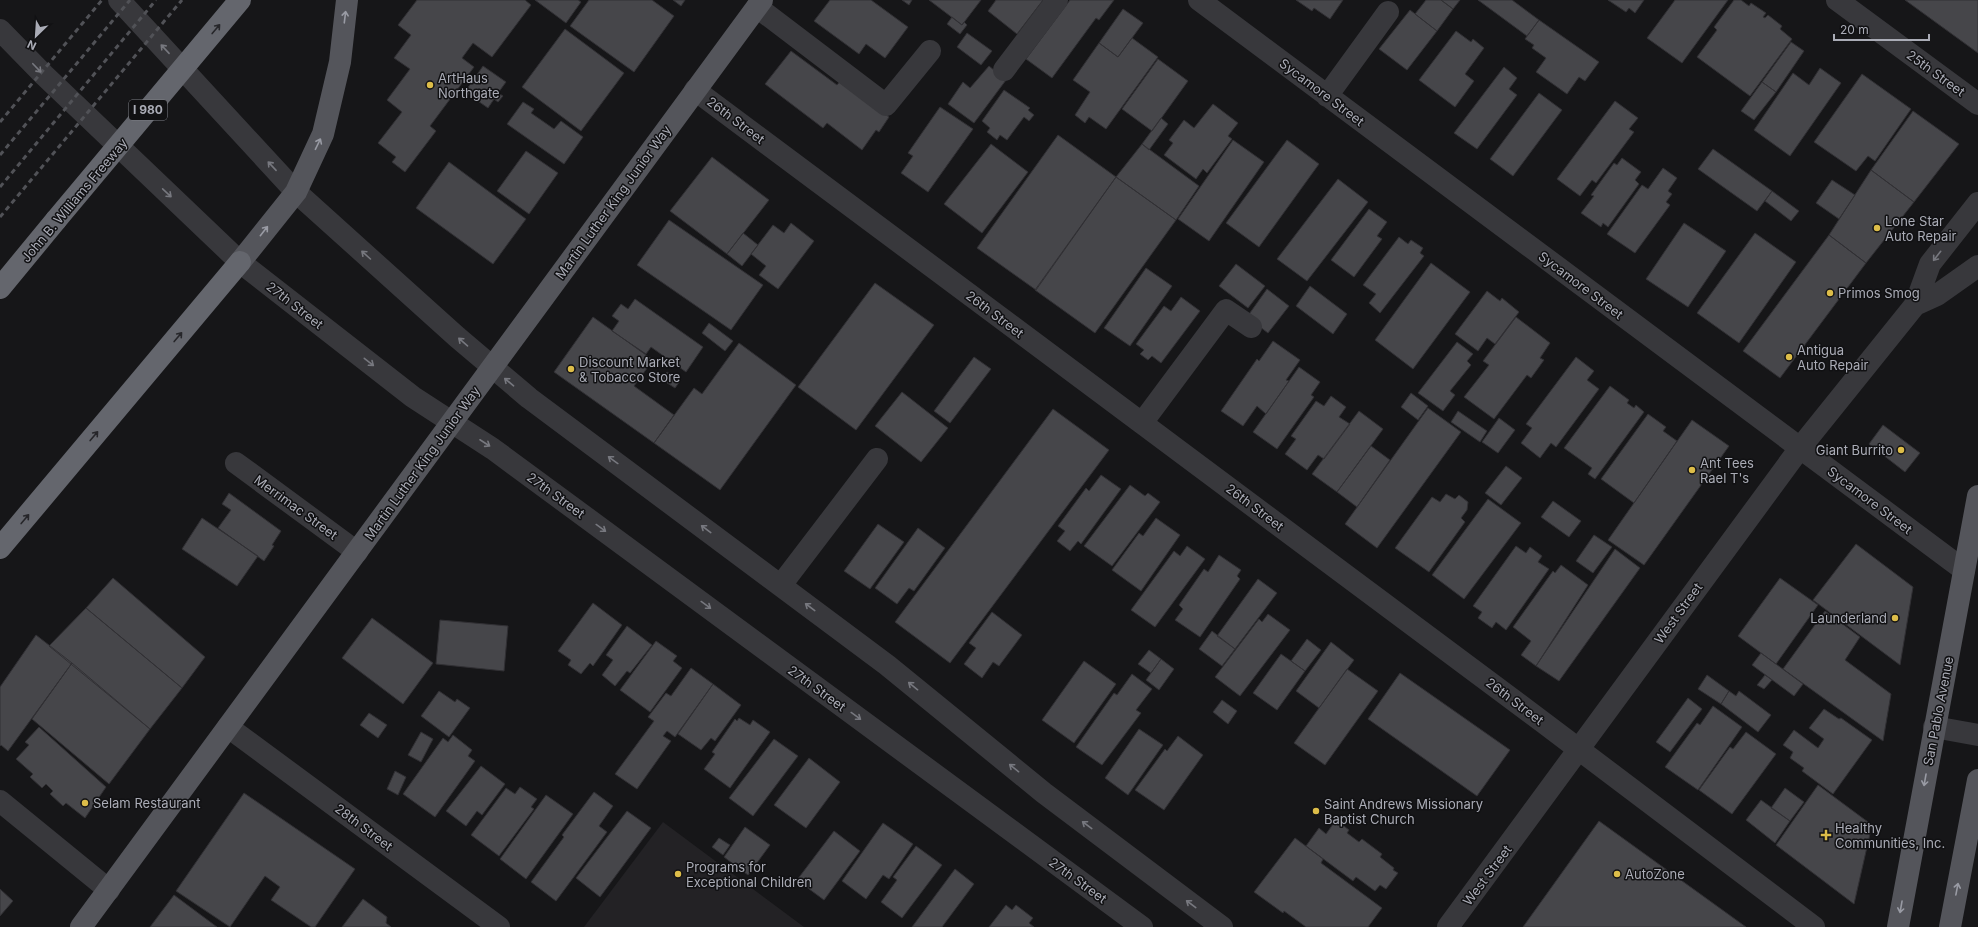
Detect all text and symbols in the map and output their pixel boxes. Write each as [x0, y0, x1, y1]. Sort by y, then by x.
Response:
one-way arrow [342, 11, 349, 24]
north arrow [16, 16, 56, 56]
scale bar [1834, 16, 1929, 42]
text: 20 m [1840, 22, 1869, 37]
one-way arrow [211, 24, 220, 35]
text: N [25, 37, 39, 53]
one-way arrow [160, 44, 169, 55]
street label: 25th Street [1904, 47, 1968, 99]
street label: Sycamore Street [1276, 55, 1368, 129]
one-way arrow [32, 63, 42, 73]
place label: ArtHaus Northgate [438, 70, 500, 101]
marker: ArtHaus Northgate [425, 80, 435, 90]
street label: 26th Street [704, 93, 768, 147]
road number: I 980 [129, 100, 167, 120]
street label: Martin Luther King Junior Way [552, 122, 674, 282]
street label: John B. Williams Freeway [18, 135, 130, 265]
one-way arrow [315, 138, 322, 150]
one-way arrow [267, 161, 276, 171]
one-way arrow [162, 188, 172, 198]
place label: Lone Star Auto Repair [1885, 213, 1957, 244]
marker: Lone Star Auto Repair [1872, 223, 1882, 233]
one-way arrow [260, 226, 269, 237]
street label: Sycamore Street [1535, 248, 1627, 322]
one-way arrow [361, 250, 371, 260]
one-way arrow [1932, 250, 1941, 261]
street label: 27th Street [263, 278, 327, 332]
place label: Primos Smog [1838, 285, 1920, 301]
street label: 26th Street [963, 287, 1027, 341]
marker: Primos Smog [1825, 288, 1835, 298]
one-way arrow [174, 332, 183, 342]
one-way arrow [457, 337, 468, 346]
place label: Antigua Auto Repair [1797, 342, 1869, 373]
marker: Antigua Auto Repair [1784, 352, 1794, 362]
place label: Discount Market & Tobacco Store [579, 354, 680, 385]
one-way arrow [363, 358, 374, 367]
marker: Discount Market & Tobacco Store [566, 364, 576, 374]
one-way arrow [503, 377, 514, 386]
street label: Martin Luther King Junior Way [361, 383, 483, 543]
one-way arrow [90, 431, 99, 442]
one-way arrow [479, 440, 491, 448]
place label: Giant Burrito [1816, 442, 1893, 458]
marker: Giant Burrito [1896, 445, 1906, 455]
place label: Ant Tees Rael T's [1700, 455, 1754, 486]
one-way arrow [607, 456, 618, 464]
street label: Sycamore Street [1824, 463, 1916, 537]
marker: Ant Tees Rael T's [1687, 465, 1697, 475]
street label: 27th Street [524, 469, 588, 521]
street label: Merrimac Street [251, 471, 341, 543]
street label: 26th Street [1223, 480, 1287, 534]
one-way arrow [21, 513, 30, 524]
one-way arrow [595, 524, 606, 532]
one-way arrow [701, 525, 712, 533]
street label: West Street [1651, 580, 1705, 646]
one-way arrow [700, 601, 711, 610]
one-way arrow [805, 603, 816, 611]
place label: Launderland [1810, 610, 1887, 626]
marker: Launderland [1890, 613, 1900, 623]
street label: San Pablo Avenue [1920, 655, 1956, 767]
street label: 27th Street [785, 662, 849, 714]
street label: 26th Street [1483, 674, 1547, 728]
one-way arrow [908, 682, 919, 691]
one-way arrow [850, 712, 861, 720]
one-way arrow [1009, 764, 1019, 773]
one-way arrow [1921, 773, 1929, 786]
place label: Selam Restaurant [93, 795, 200, 811]
place label: Saint Andrews Missionary Baptist Church [1324, 796, 1483, 827]
marker: Selam Restaurant [80, 798, 90, 808]
street label: 28th Street [332, 800, 396, 854]
marker: Saint Andrews Missionary Baptist Church [1311, 806, 1321, 816]
place label: Healthy Communities, Inc. [1835, 820, 1945, 851]
one-way arrow [1082, 821, 1093, 829]
marker: Healthy Communities, Inc. [1820, 829, 1832, 841]
street label: West Street [1459, 842, 1515, 908]
street label: 27th Street [1046, 854, 1110, 906]
place label: Programs for Exceptional Children [686, 859, 812, 890]
place label: AutoZone [1625, 866, 1685, 882]
marker: Programs for Exceptional Children [673, 869, 683, 879]
marker: AutoZone [1612, 869, 1622, 879]
one-way arrow [1954, 883, 1962, 896]
one-way arrow [1185, 899, 1196, 908]
one-way arrow [1897, 901, 1905, 914]

